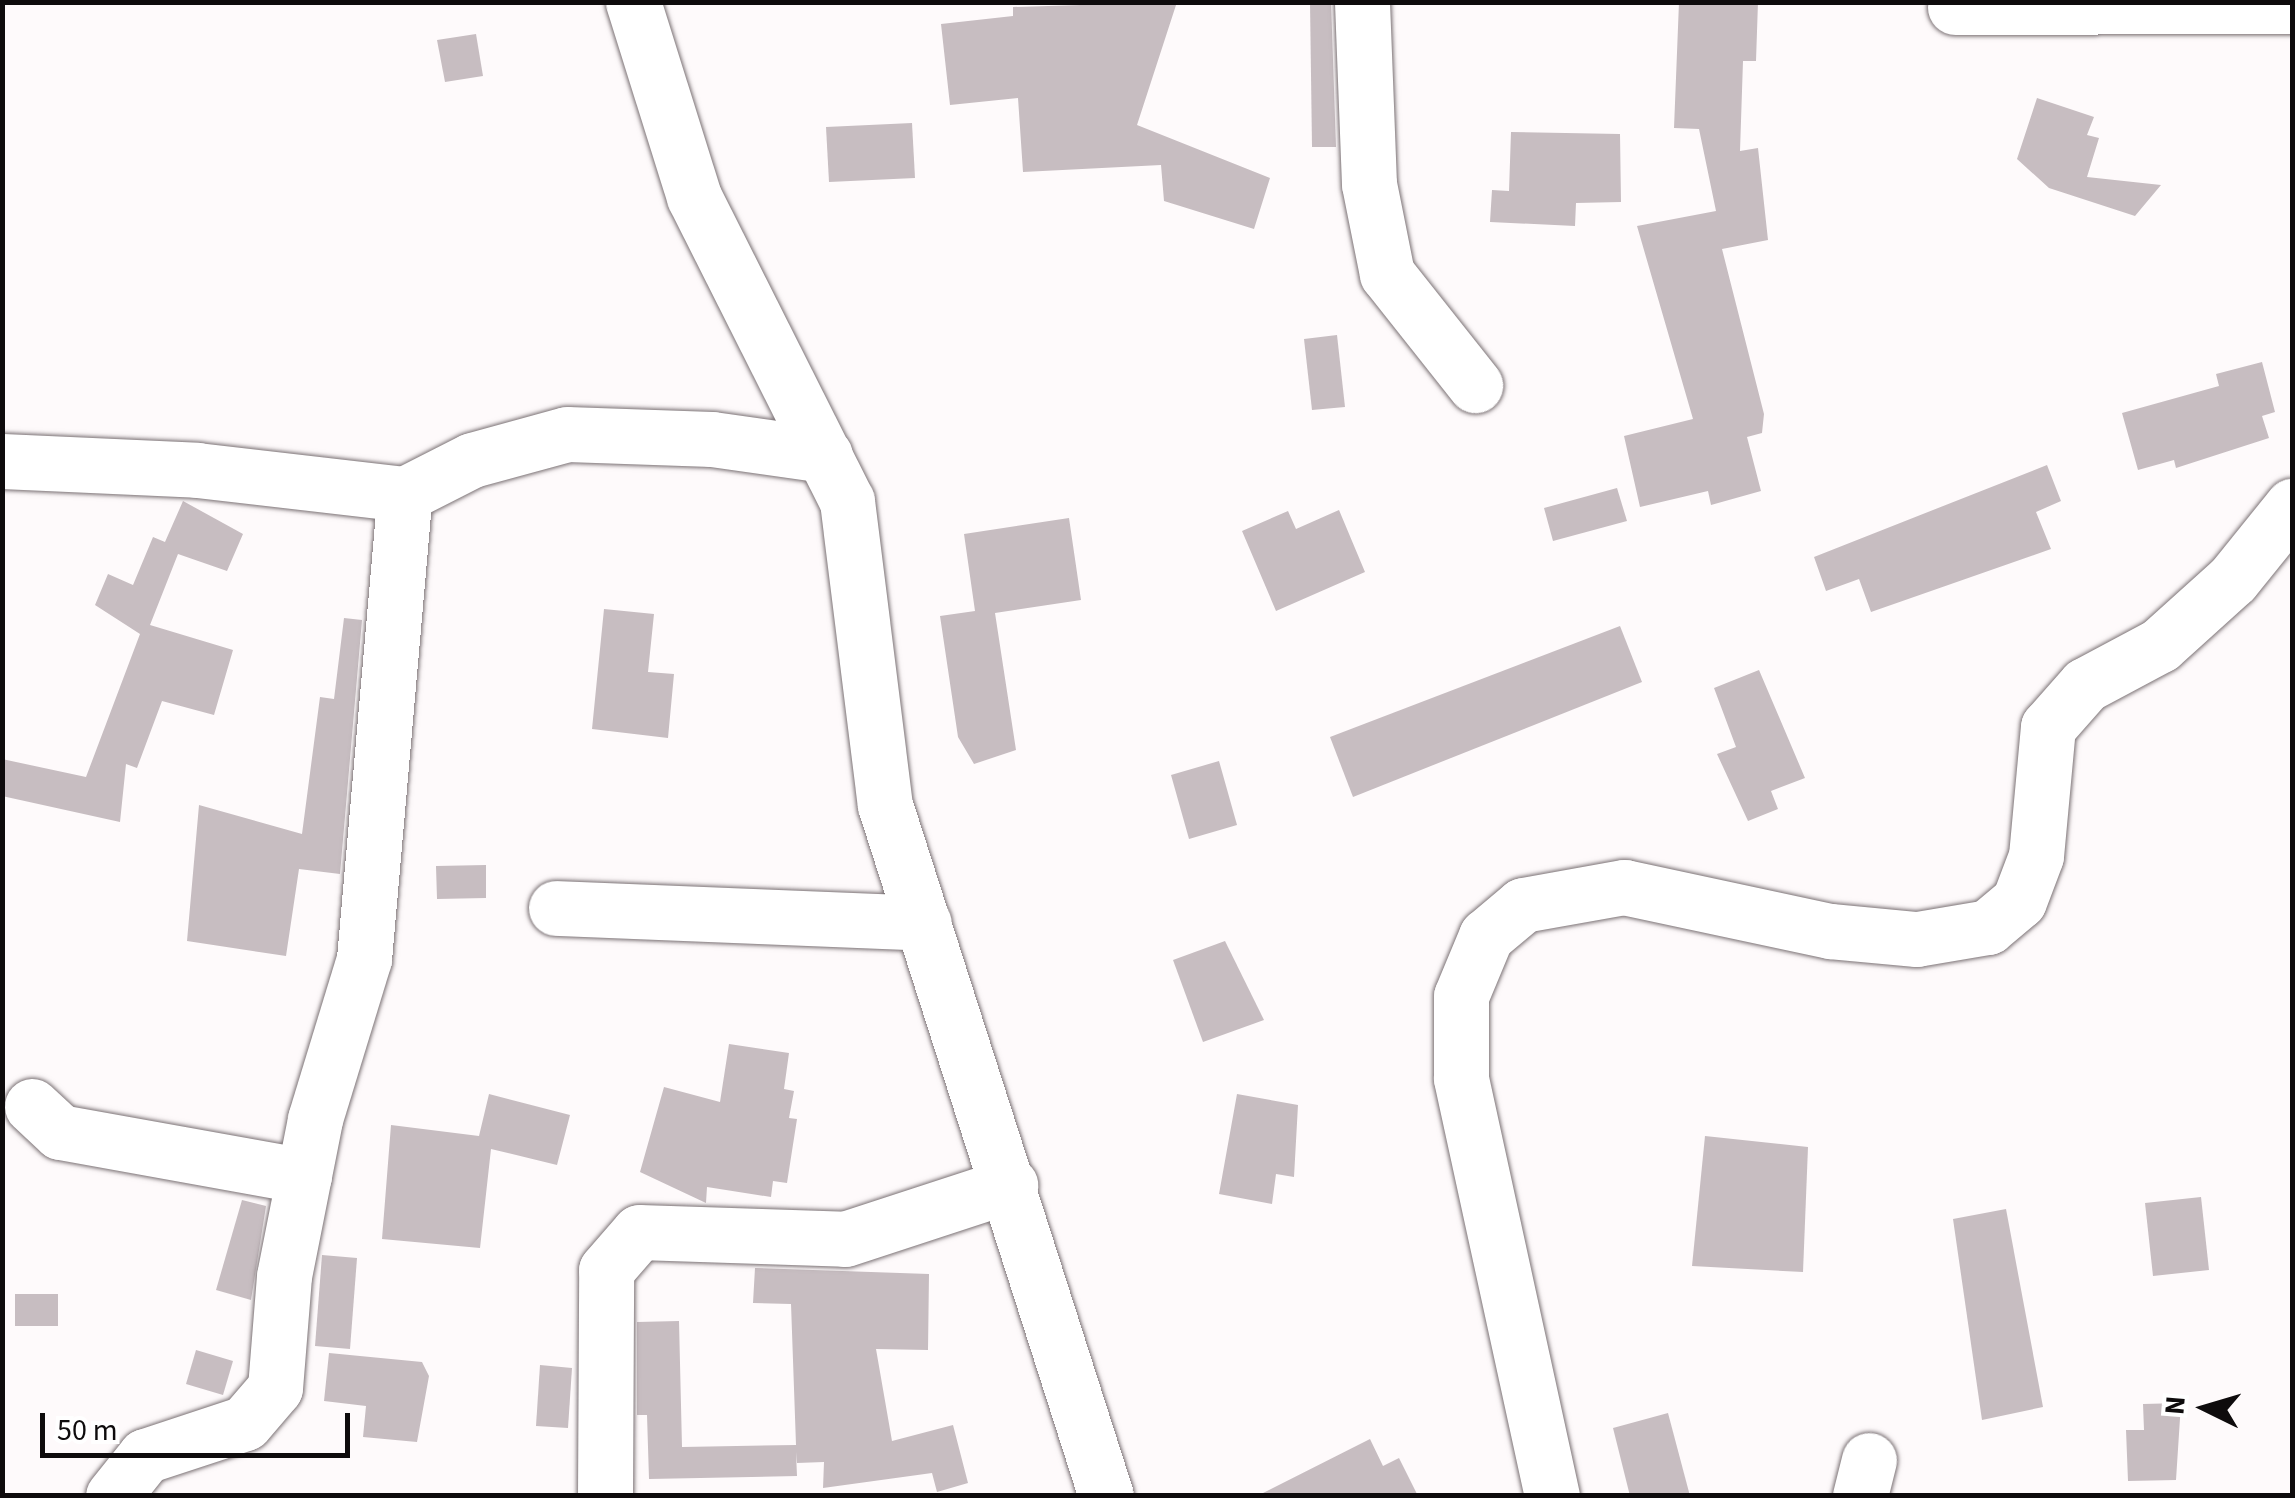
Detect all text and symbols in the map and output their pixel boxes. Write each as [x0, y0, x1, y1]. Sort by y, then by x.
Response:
north arrow [2155, 1358, 2255, 1458]
scale bar [45, 1393, 355, 1455]
text: N [2154, 1394, 2196, 1416]
text: 50 m [57, 1409, 118, 1452]

